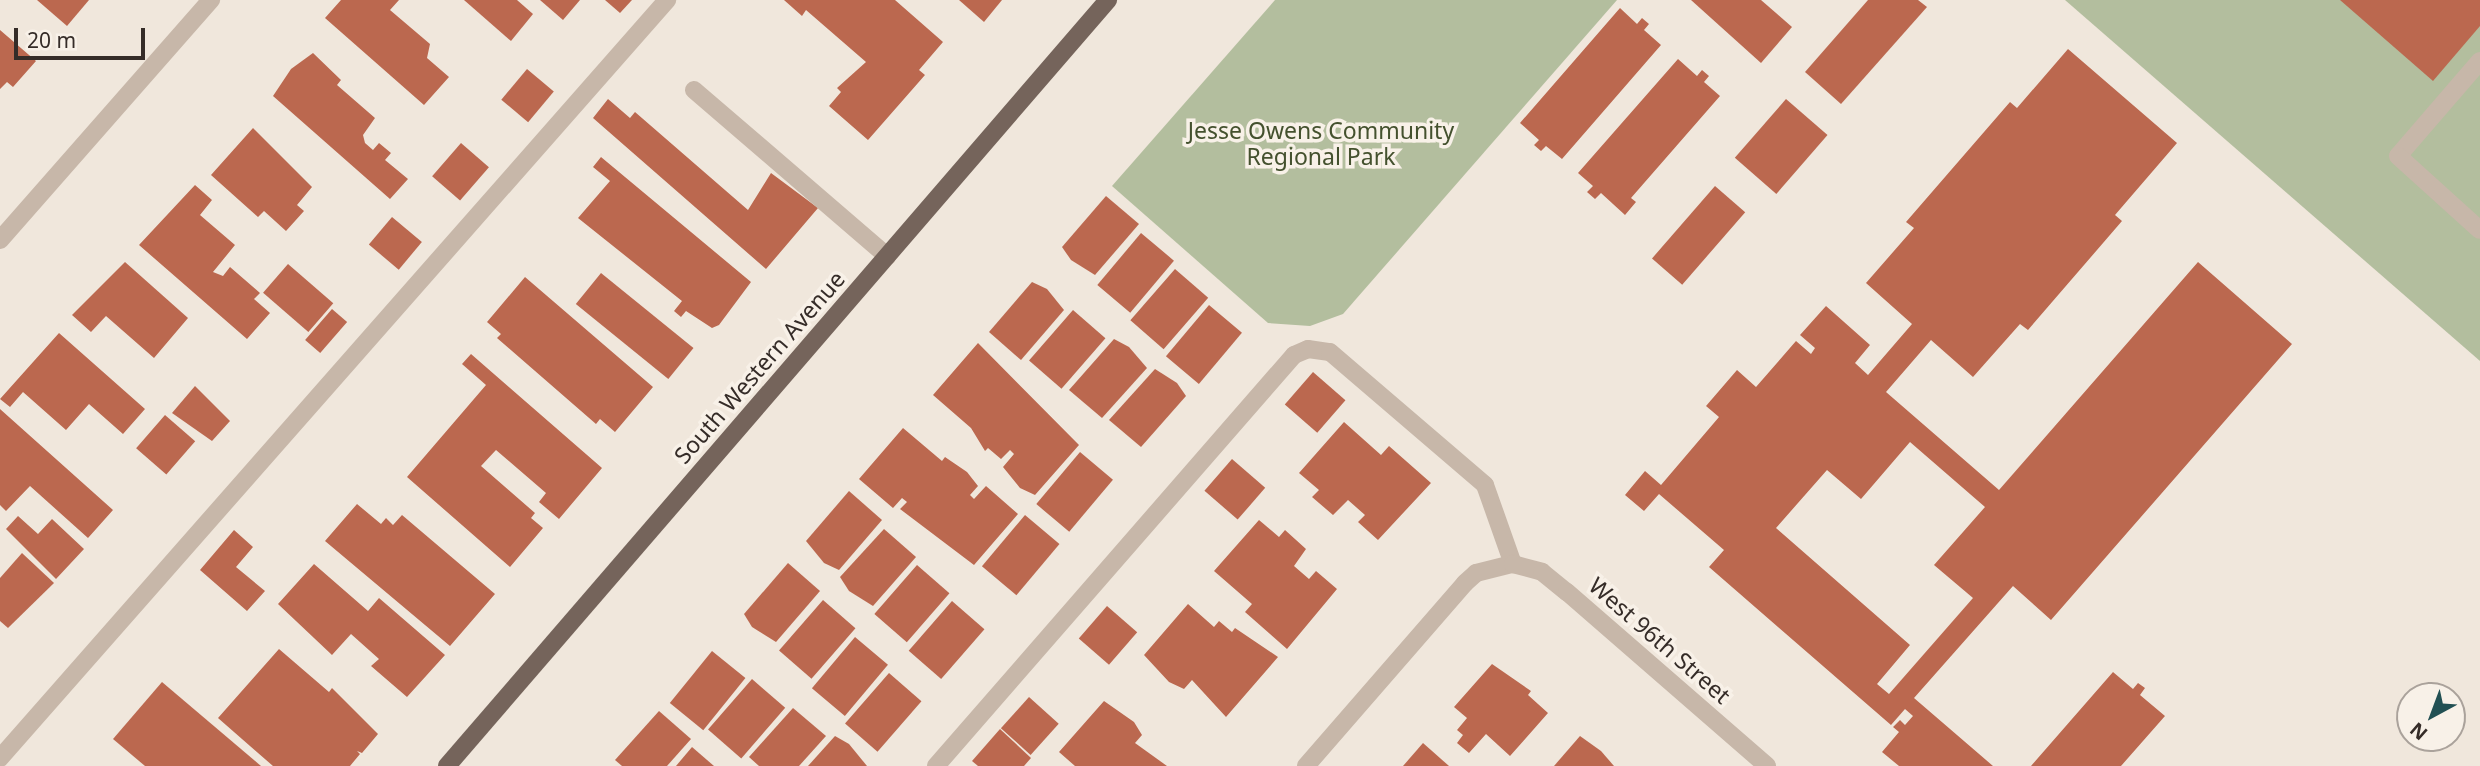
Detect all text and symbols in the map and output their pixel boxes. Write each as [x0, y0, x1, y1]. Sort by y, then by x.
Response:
scale bar [18, 14, 149, 58]
text: 20 m [27, 26, 76, 54]
park label: Jesse Owens Community Regional Park [1188, 116, 1454, 170]
street label: South Western Avenue [668, 265, 850, 469]
street label: West 96th Street [1584, 571, 1736, 709]
north arrow [2396, 682, 2466, 752]
text: N [2404, 716, 2433, 746]

